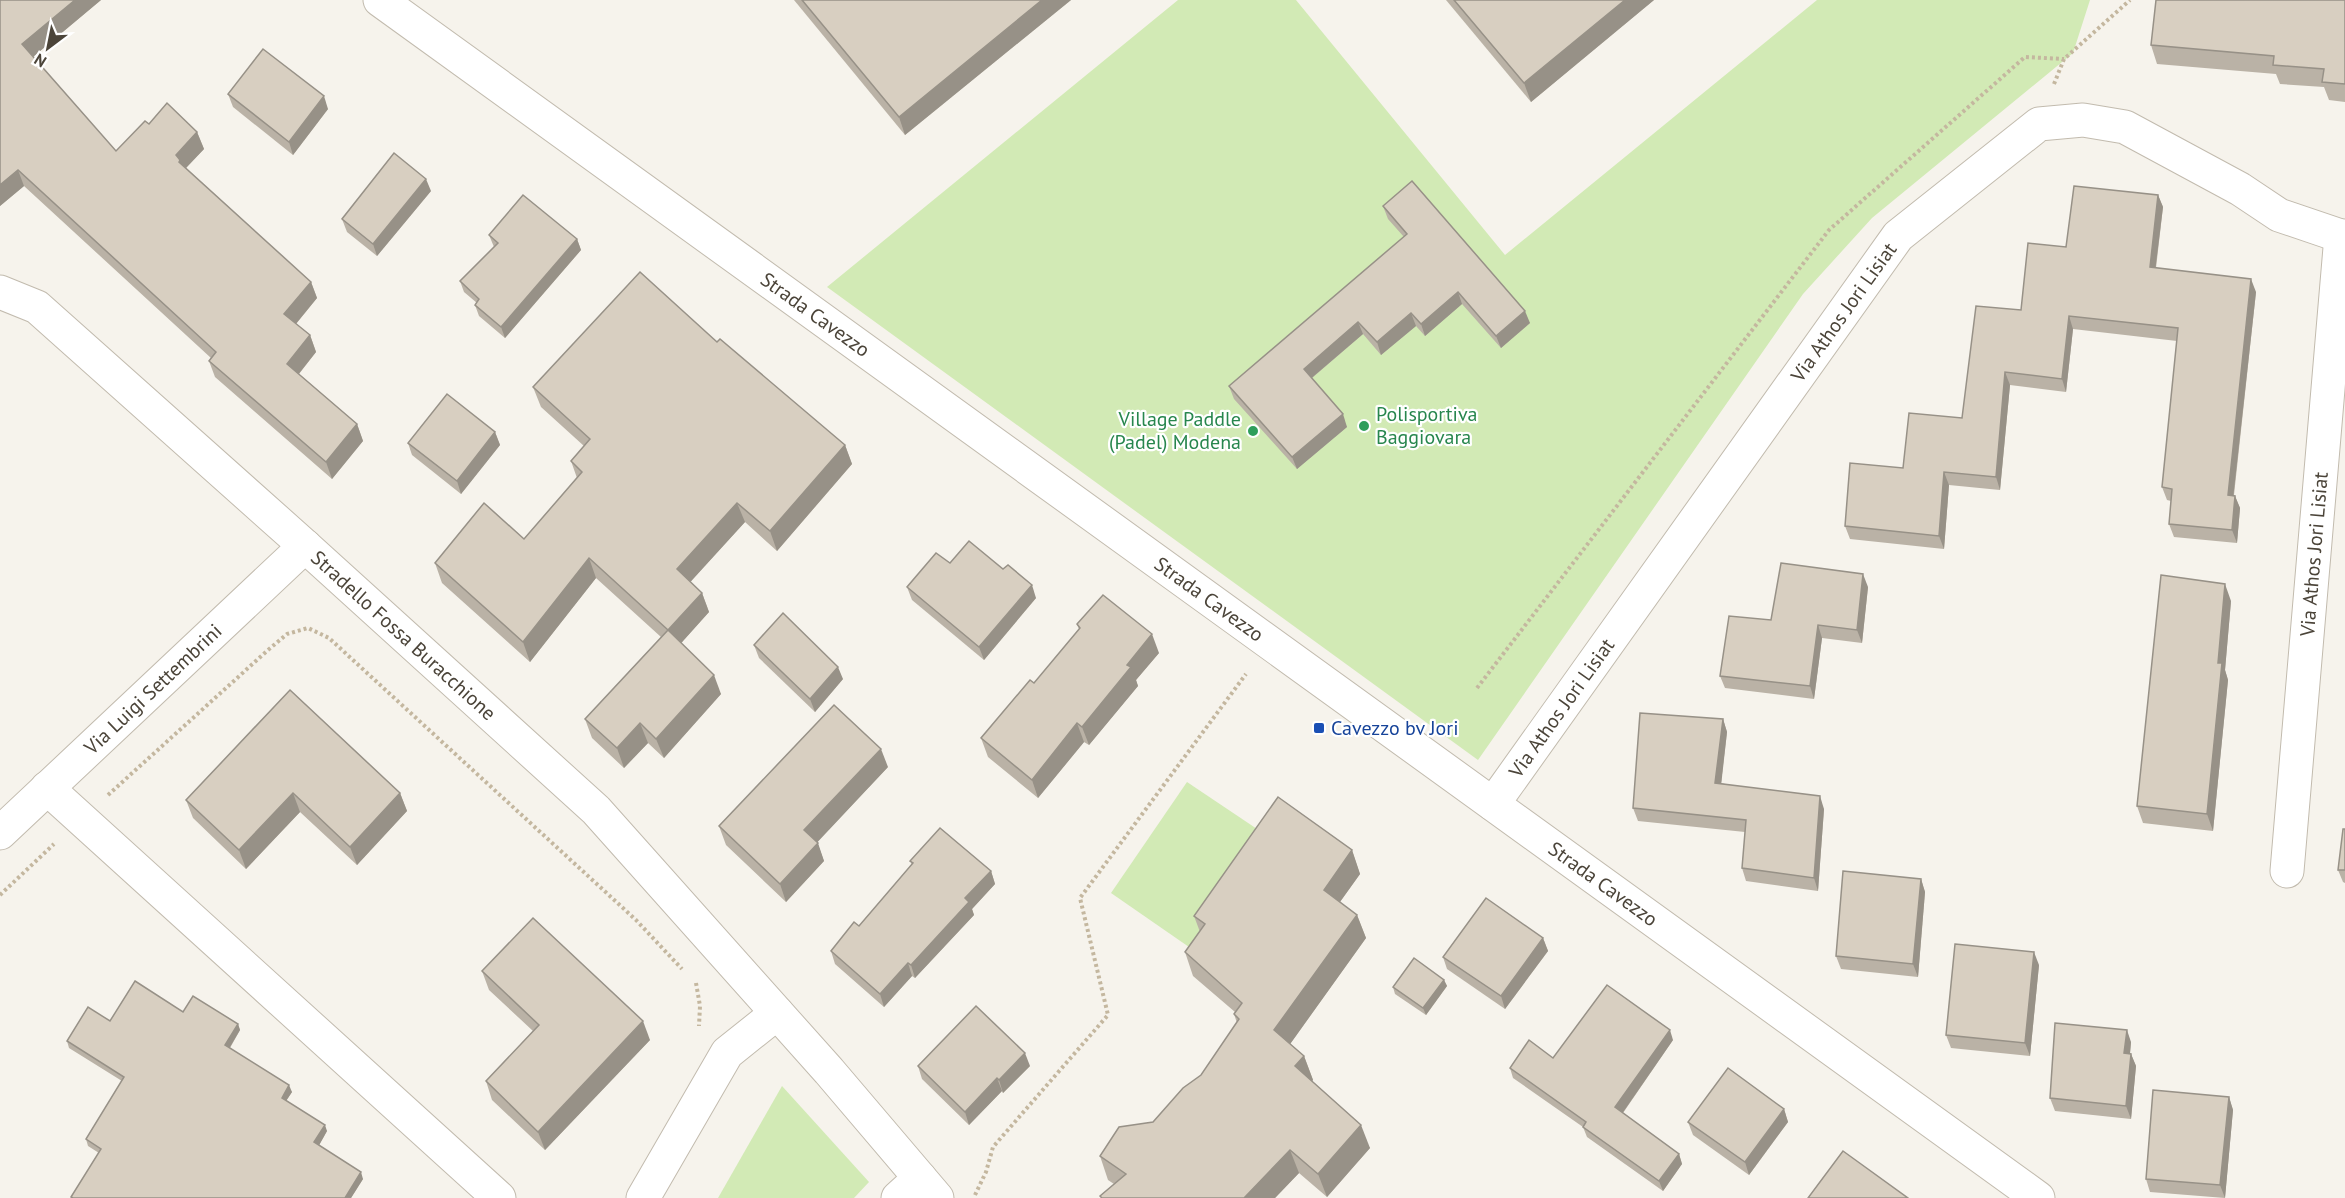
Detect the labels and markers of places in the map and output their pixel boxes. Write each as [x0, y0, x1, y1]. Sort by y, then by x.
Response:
place label: Polisportiva Baggiovara [1376, 401, 1477, 450]
place label: Village Paddle (Padel) Modena [1109, 406, 1241, 455]
marker: Polisportiva Baggiovara [1357, 419, 1371, 433]
marker: Village Paddle (Padel) Modena [1246, 424, 1260, 438]
place label: Cavezzo bv Jori [1331, 715, 1459, 741]
marker: Cavezzo bv Jori [1312, 721, 1326, 735]

